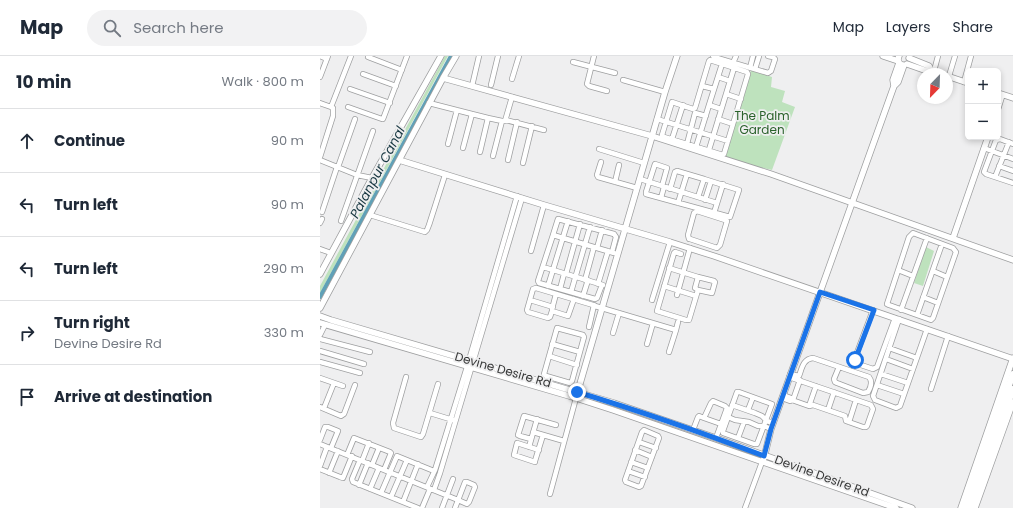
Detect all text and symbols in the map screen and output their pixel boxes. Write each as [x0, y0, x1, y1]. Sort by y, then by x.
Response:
search box [87, 10, 367, 46]
text: Map [20, 14, 63, 41]
icon: search [101, 17, 123, 39]
text: Search here [133, 17, 224, 38]
text: Map [833, 17, 864, 37]
text: Layers [886, 17, 930, 37]
text: Share [952, 17, 993, 37]
north arrow [917, 68, 953, 104]
map controls [965, 68, 1001, 140]
button: + [965, 68, 1001, 104]
text: 10 min [16, 70, 72, 94]
text: Walk · 800 m [222, 72, 304, 91]
button: − [965, 104, 1001, 140]
park label: The Palm Garden [734, 107, 790, 138]
water label: Palanpur Canal [345, 122, 410, 222]
icon: ahead [16, 130, 38, 152]
text: Continue [54, 130, 125, 151]
text: 90 m [271, 131, 304, 150]
icon: left [16, 194, 38, 216]
text: Turn left [54, 194, 118, 215]
text: 90 m [271, 195, 304, 214]
icon: left [16, 258, 38, 280]
text: Turn left [54, 258, 118, 279]
text: 290 m [263, 259, 304, 278]
text: Turn right [54, 312, 130, 333]
icon: right [16, 322, 38, 344]
text: 330 m [264, 323, 304, 342]
text: Devine Desire Rd [54, 334, 162, 353]
street label: Devine Desire Rd [453, 348, 553, 391]
route start [846, 351, 864, 369]
route end [568, 383, 586, 401]
icon: arrive [16, 386, 38, 408]
text: Arrive at destination [54, 386, 212, 407]
street label: Devine Desire Rd [772, 451, 872, 501]

